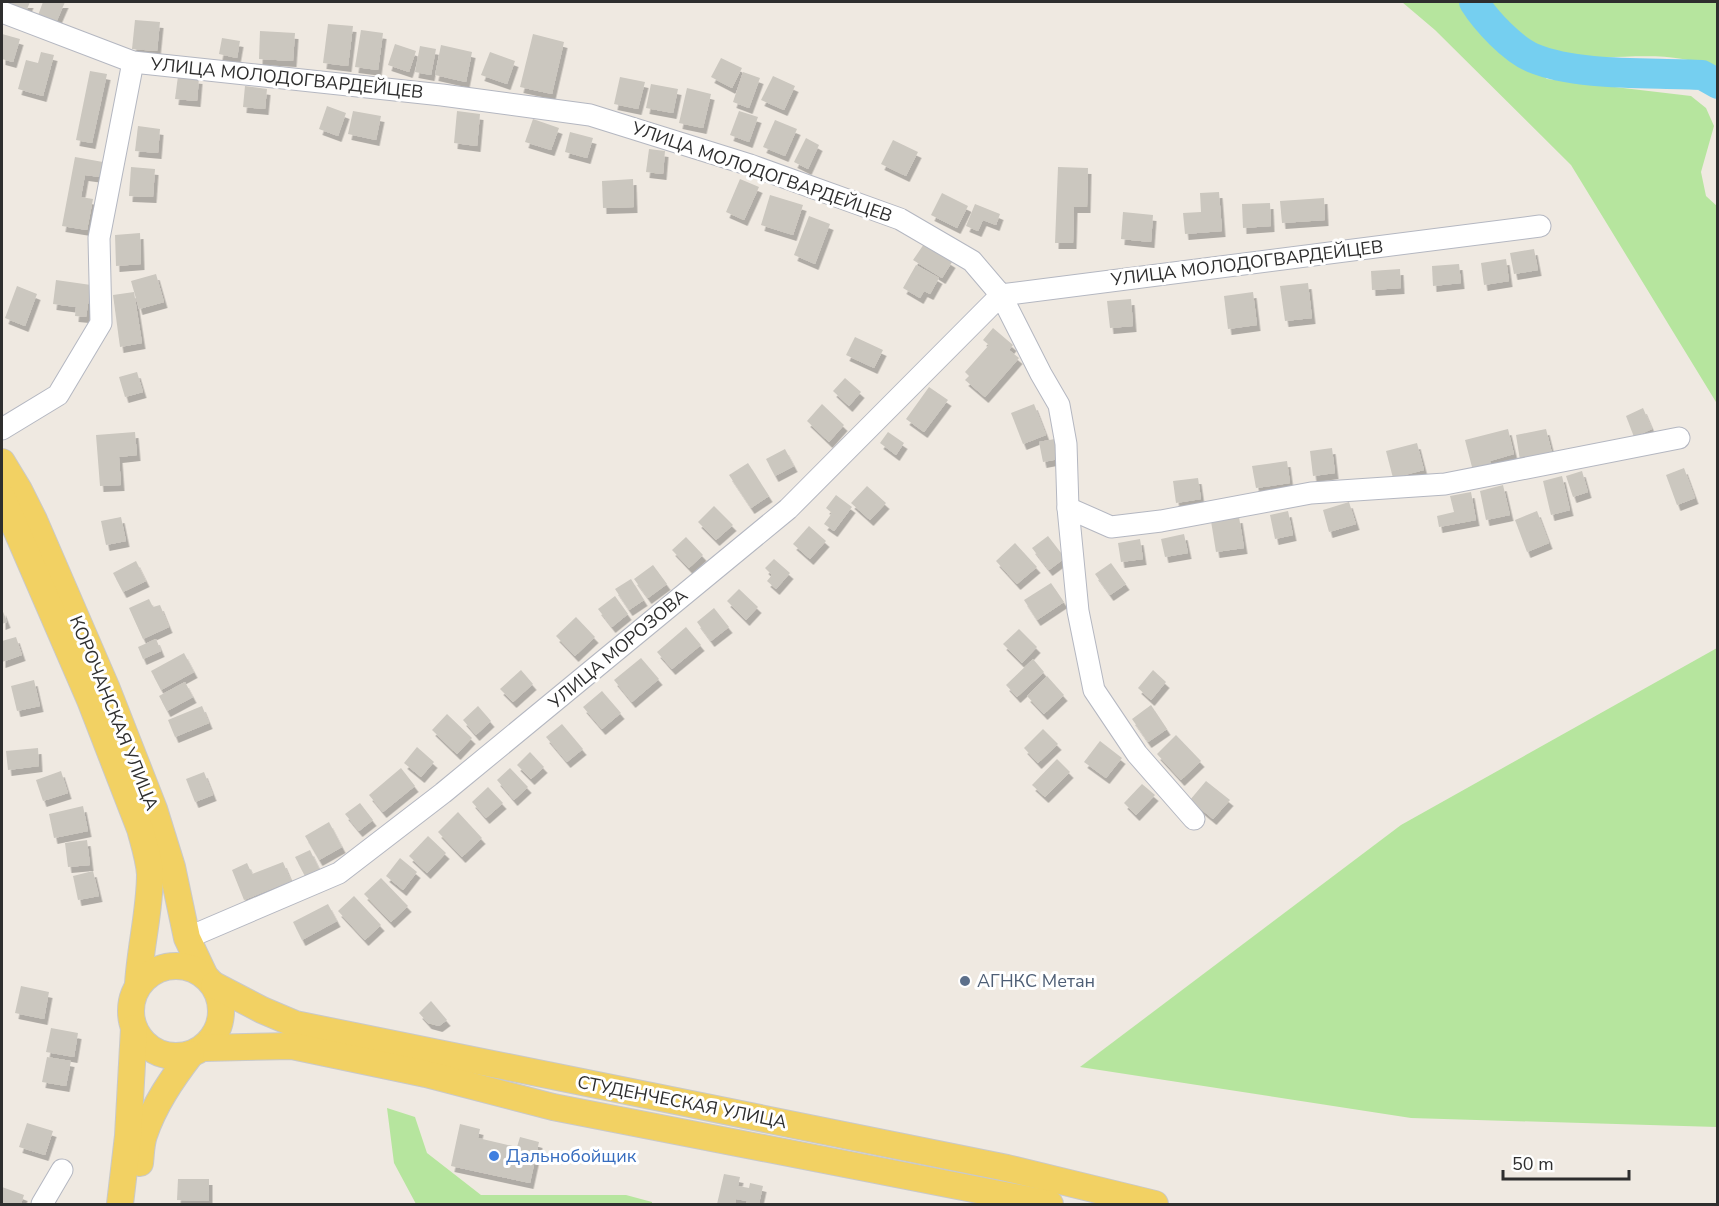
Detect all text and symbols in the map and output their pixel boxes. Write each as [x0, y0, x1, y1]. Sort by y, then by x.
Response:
street label: УЛИЦА МОЛОДОГВАРДЕЙЦЕВ [148, 52, 425, 104]
street label: УЛИЦА МОЛОДОГВАРДЕЙЦЕВ [628, 116, 895, 228]
street label: УЛИЦА МОЛОДОГВАРДЕЙЦЕВ [1109, 234, 1384, 292]
street label: УЛИЦА МОРОЗОВА [543, 584, 693, 715]
street label: КОРОЧАНСКАЯ УЛИЦА [64, 612, 164, 814]
place label: АГНКС Метан [977, 969, 1095, 993]
marker: АГНКС Метан [958, 974, 972, 988]
street label: СТУДЕНЧЕСКАЯ УЛИЦА [575, 1070, 789, 1134]
scale bar [1503, 1143, 1629, 1181]
place label: Дальнобойщик [506, 1144, 637, 1168]
marker: Дальнобойщик [487, 1149, 501, 1163]
text: 50 m [1512, 1152, 1554, 1176]

